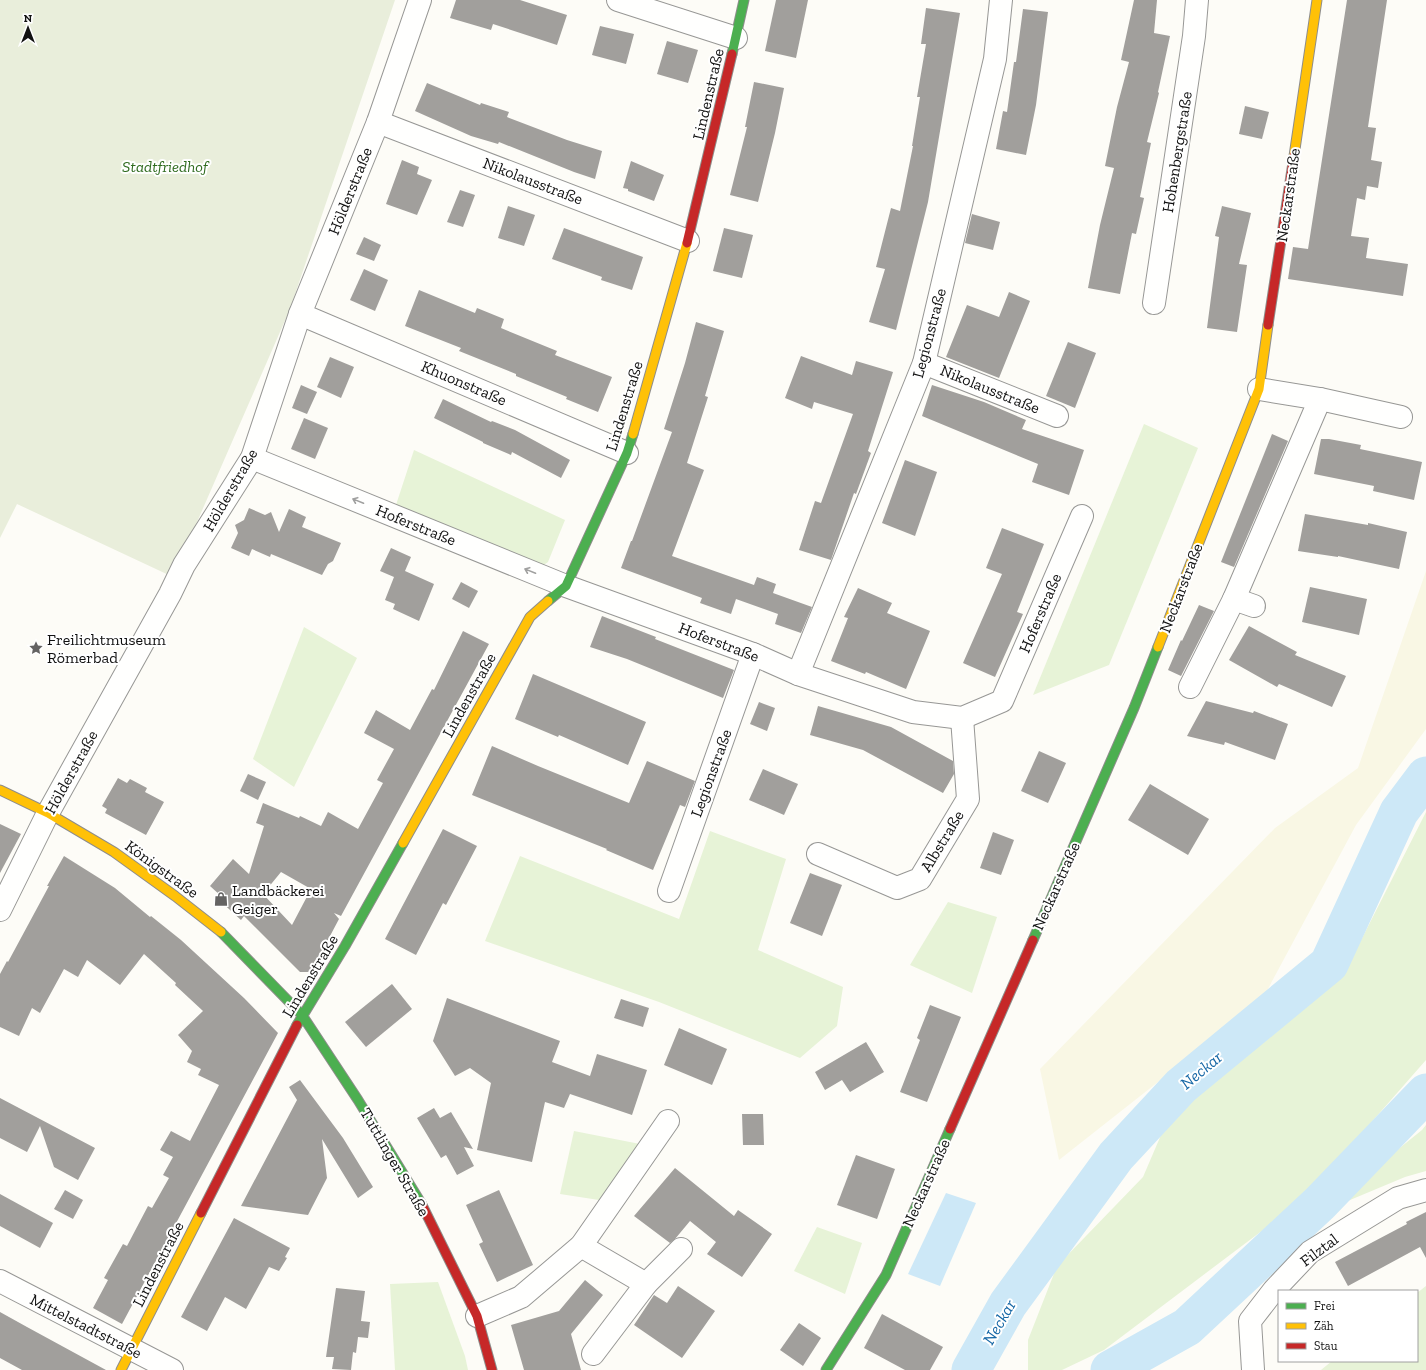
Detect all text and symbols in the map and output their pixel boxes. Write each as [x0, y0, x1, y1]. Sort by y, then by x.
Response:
north arrow [8, 8, 48, 48]
text: N [24, 12, 33, 25]
street label: Lindenstraße [688, 46, 728, 142]
street label: Hohenbergstraße [1158, 90, 1196, 214]
street label: Hölderstraße [324, 145, 376, 237]
street label: Neckarstraße [1272, 147, 1304, 243]
street label: Nikolausstraße [480, 153, 586, 209]
park label: Stadtfriedhof [122, 157, 210, 176]
street label: Legionstraße [908, 286, 950, 380]
street label: Khuonstraße [418, 356, 510, 410]
street label: Lindenstraße [601, 359, 647, 453]
street label: Nikolausstraße [937, 360, 1043, 418]
street label: Hölderstraße [199, 445, 261, 535]
one-way arrow [352, 497, 364, 505]
street label: Hoferstraße [373, 500, 459, 550]
street label: Neckarstraße [1155, 540, 1207, 636]
one-way arrow [525, 567, 537, 575]
street label: Hoferstraße [1015, 570, 1065, 656]
street label: Hoferstraße [676, 618, 762, 666]
place label: Freilichtmuseum Römerbad [47, 630, 166, 667]
place icon: Freilichtmuseum Römerbad [28, 640, 44, 656]
street label: Lindenstraße [438, 650, 500, 740]
street label: Legionstraße [686, 726, 736, 820]
street label: Hölderstraße [40, 727, 102, 817]
street label: Albstraße [916, 807, 968, 875]
street label: Königstraße [122, 836, 202, 902]
street label: Neckarstraße [1028, 839, 1084, 933]
place label: Landbäckerei Geiger [232, 881, 325, 918]
shop icon: Landbäckerei Geiger [213, 891, 229, 907]
street label: Lindenstraße [278, 931, 342, 1021]
water label: Neckar [1176, 1047, 1226, 1093]
street label: Tuttlinger Straße [356, 1104, 434, 1220]
street label: Neckarstraße [898, 1136, 954, 1230]
street label: Lindenstraße [128, 1218, 188, 1310]
street label: Filztal [1296, 1229, 1342, 1271]
street label: Mittelstadtstraße [27, 1290, 145, 1362]
legend [1278, 1290, 1418, 1362]
water label: Neckar [978, 1296, 1020, 1348]
text: Frei [1314, 1299, 1335, 1313]
text: Zäh [1314, 1319, 1334, 1333]
text: Stau [1314, 1339, 1338, 1353]

